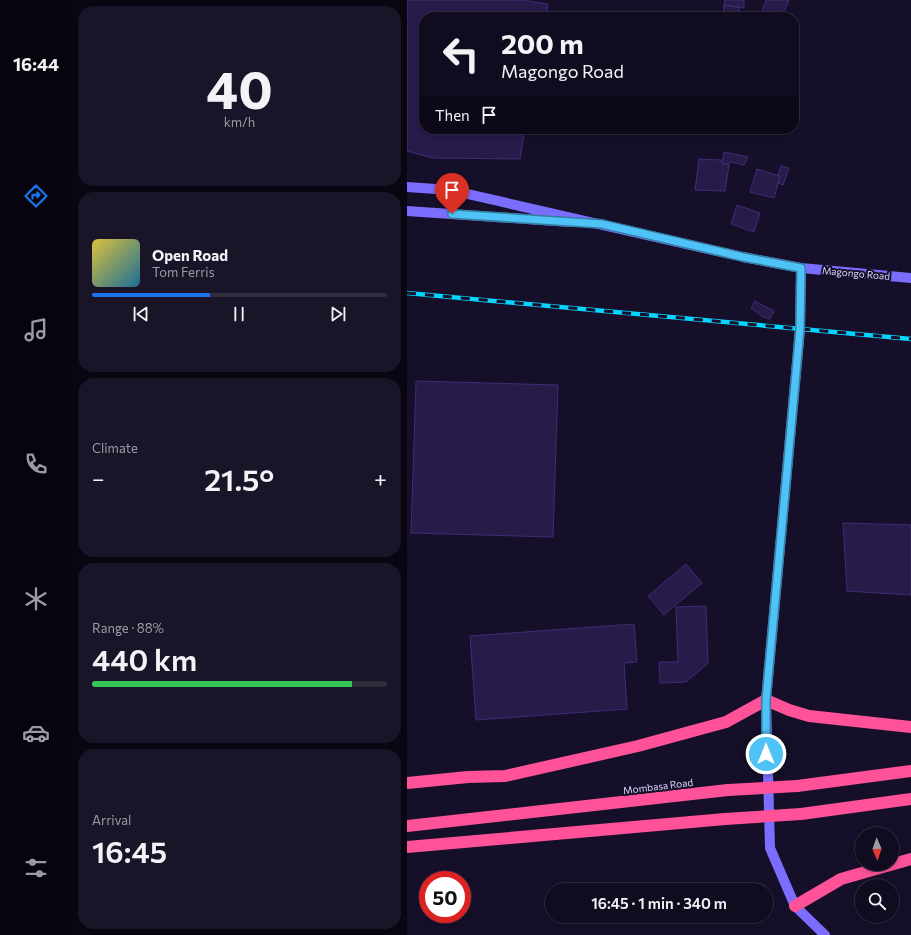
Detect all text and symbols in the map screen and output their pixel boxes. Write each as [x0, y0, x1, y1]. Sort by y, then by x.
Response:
text: 200 m [501, 26, 584, 60]
icon: left [435, 28, 487, 80]
text: 16:44 [13, 53, 59, 75]
text: 40 [206, 56, 273, 120]
text: Magongo Road [501, 60, 624, 82]
icon: arrive [478, 104, 500, 126]
text: Then [435, 106, 470, 124]
text: km/h [224, 114, 255, 130]
pin [435, 173, 469, 214]
icon: arrive [441, 179, 463, 201]
icon: directions [22, 182, 50, 210]
text: Open Road [152, 246, 228, 264]
text: Tom Ferris [152, 264, 215, 280]
street label: Magongo Road [821, 264, 891, 282]
icon: previous [130, 303, 152, 325]
icon: pause [228, 303, 250, 325]
icon: next [327, 303, 349, 325]
icon: music [22, 316, 50, 344]
text: Climate [92, 440, 138, 456]
icon: phone [22, 450, 50, 478]
text: 21.5° [204, 460, 274, 497]
text: − [92, 465, 105, 492]
text: + [374, 465, 387, 492]
icon: climate [22, 585, 50, 613]
text: Range · 88% [92, 620, 164, 636]
text: 440 km [92, 640, 197, 677]
icon: car [22, 719, 50, 747]
position arrow [745, 733, 787, 775]
street label: Mombasa Road [622, 776, 694, 796]
text: Arrival [92, 812, 131, 828]
north arrow [855, 827, 899, 871]
map controls [855, 827, 899, 923]
text: 16:45 [92, 832, 167, 869]
icon: filters [22, 854, 50, 882]
speed limit sign: 50 [419, 871, 471, 923]
button: search [855, 879, 899, 923]
text: 16:45 · 1 min · 340 m [591, 894, 727, 912]

